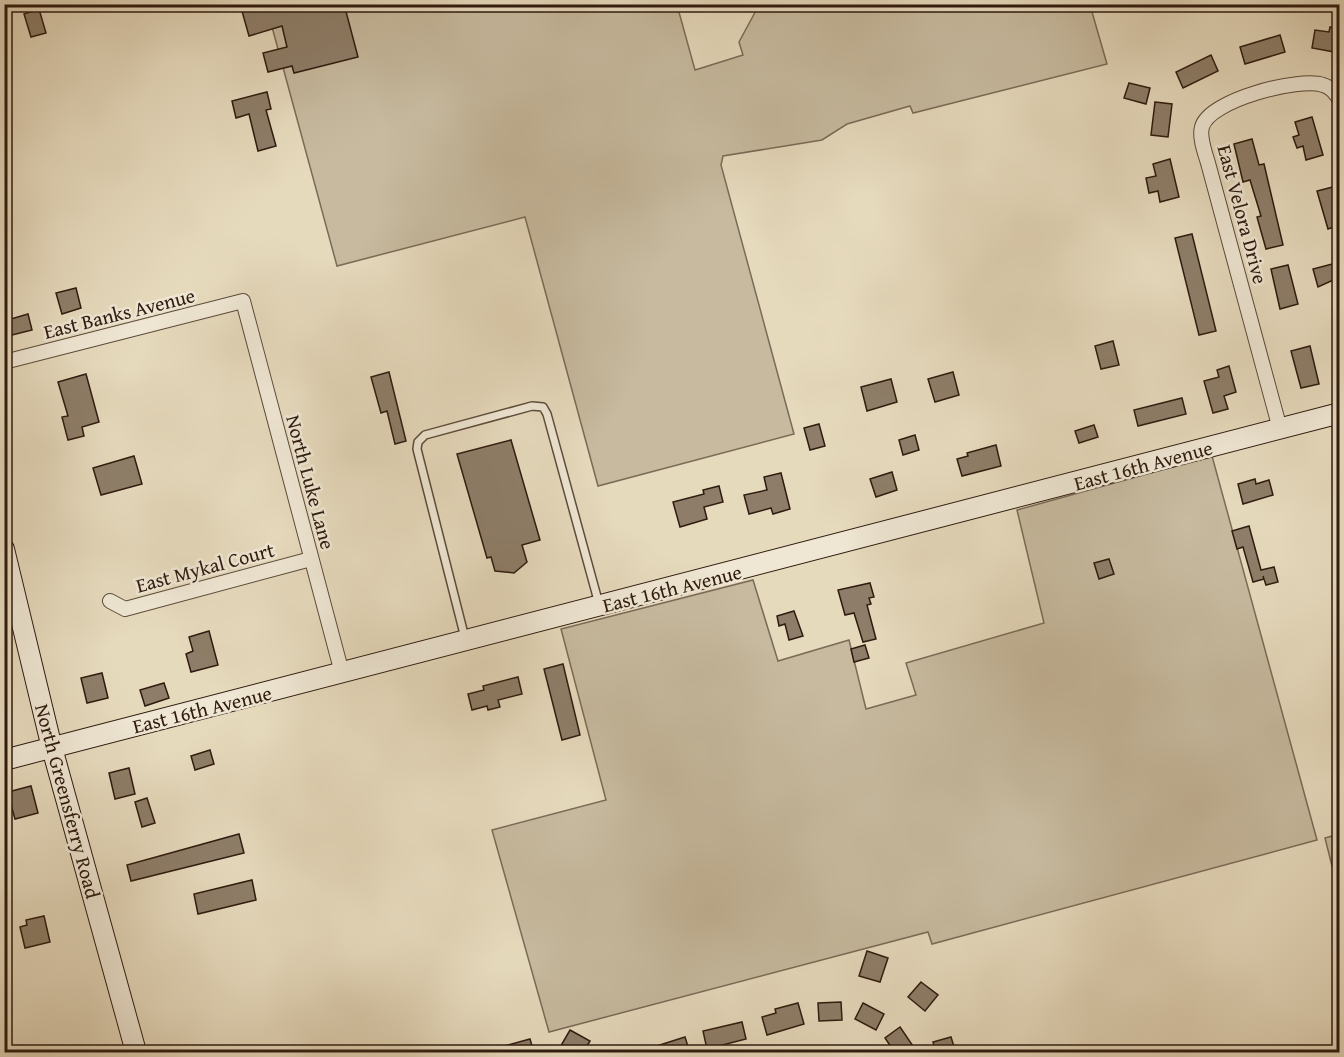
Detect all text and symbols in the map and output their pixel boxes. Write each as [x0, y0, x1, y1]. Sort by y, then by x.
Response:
street label: East Velora Drive [1211, 141, 1275, 287]
street label: East Banks Avenue [40, 280, 198, 346]
street label: North Luke Lane [279, 412, 343, 552]
street label: East 16th Avenue [1070, 433, 1216, 497]
street label: East Mykal Court [133, 535, 277, 599]
street label: East 16th Avenue [599, 557, 745, 619]
street label: East 16th Avenue [129, 678, 275, 740]
street label: North Greensferry Road [28, 700, 108, 902]

